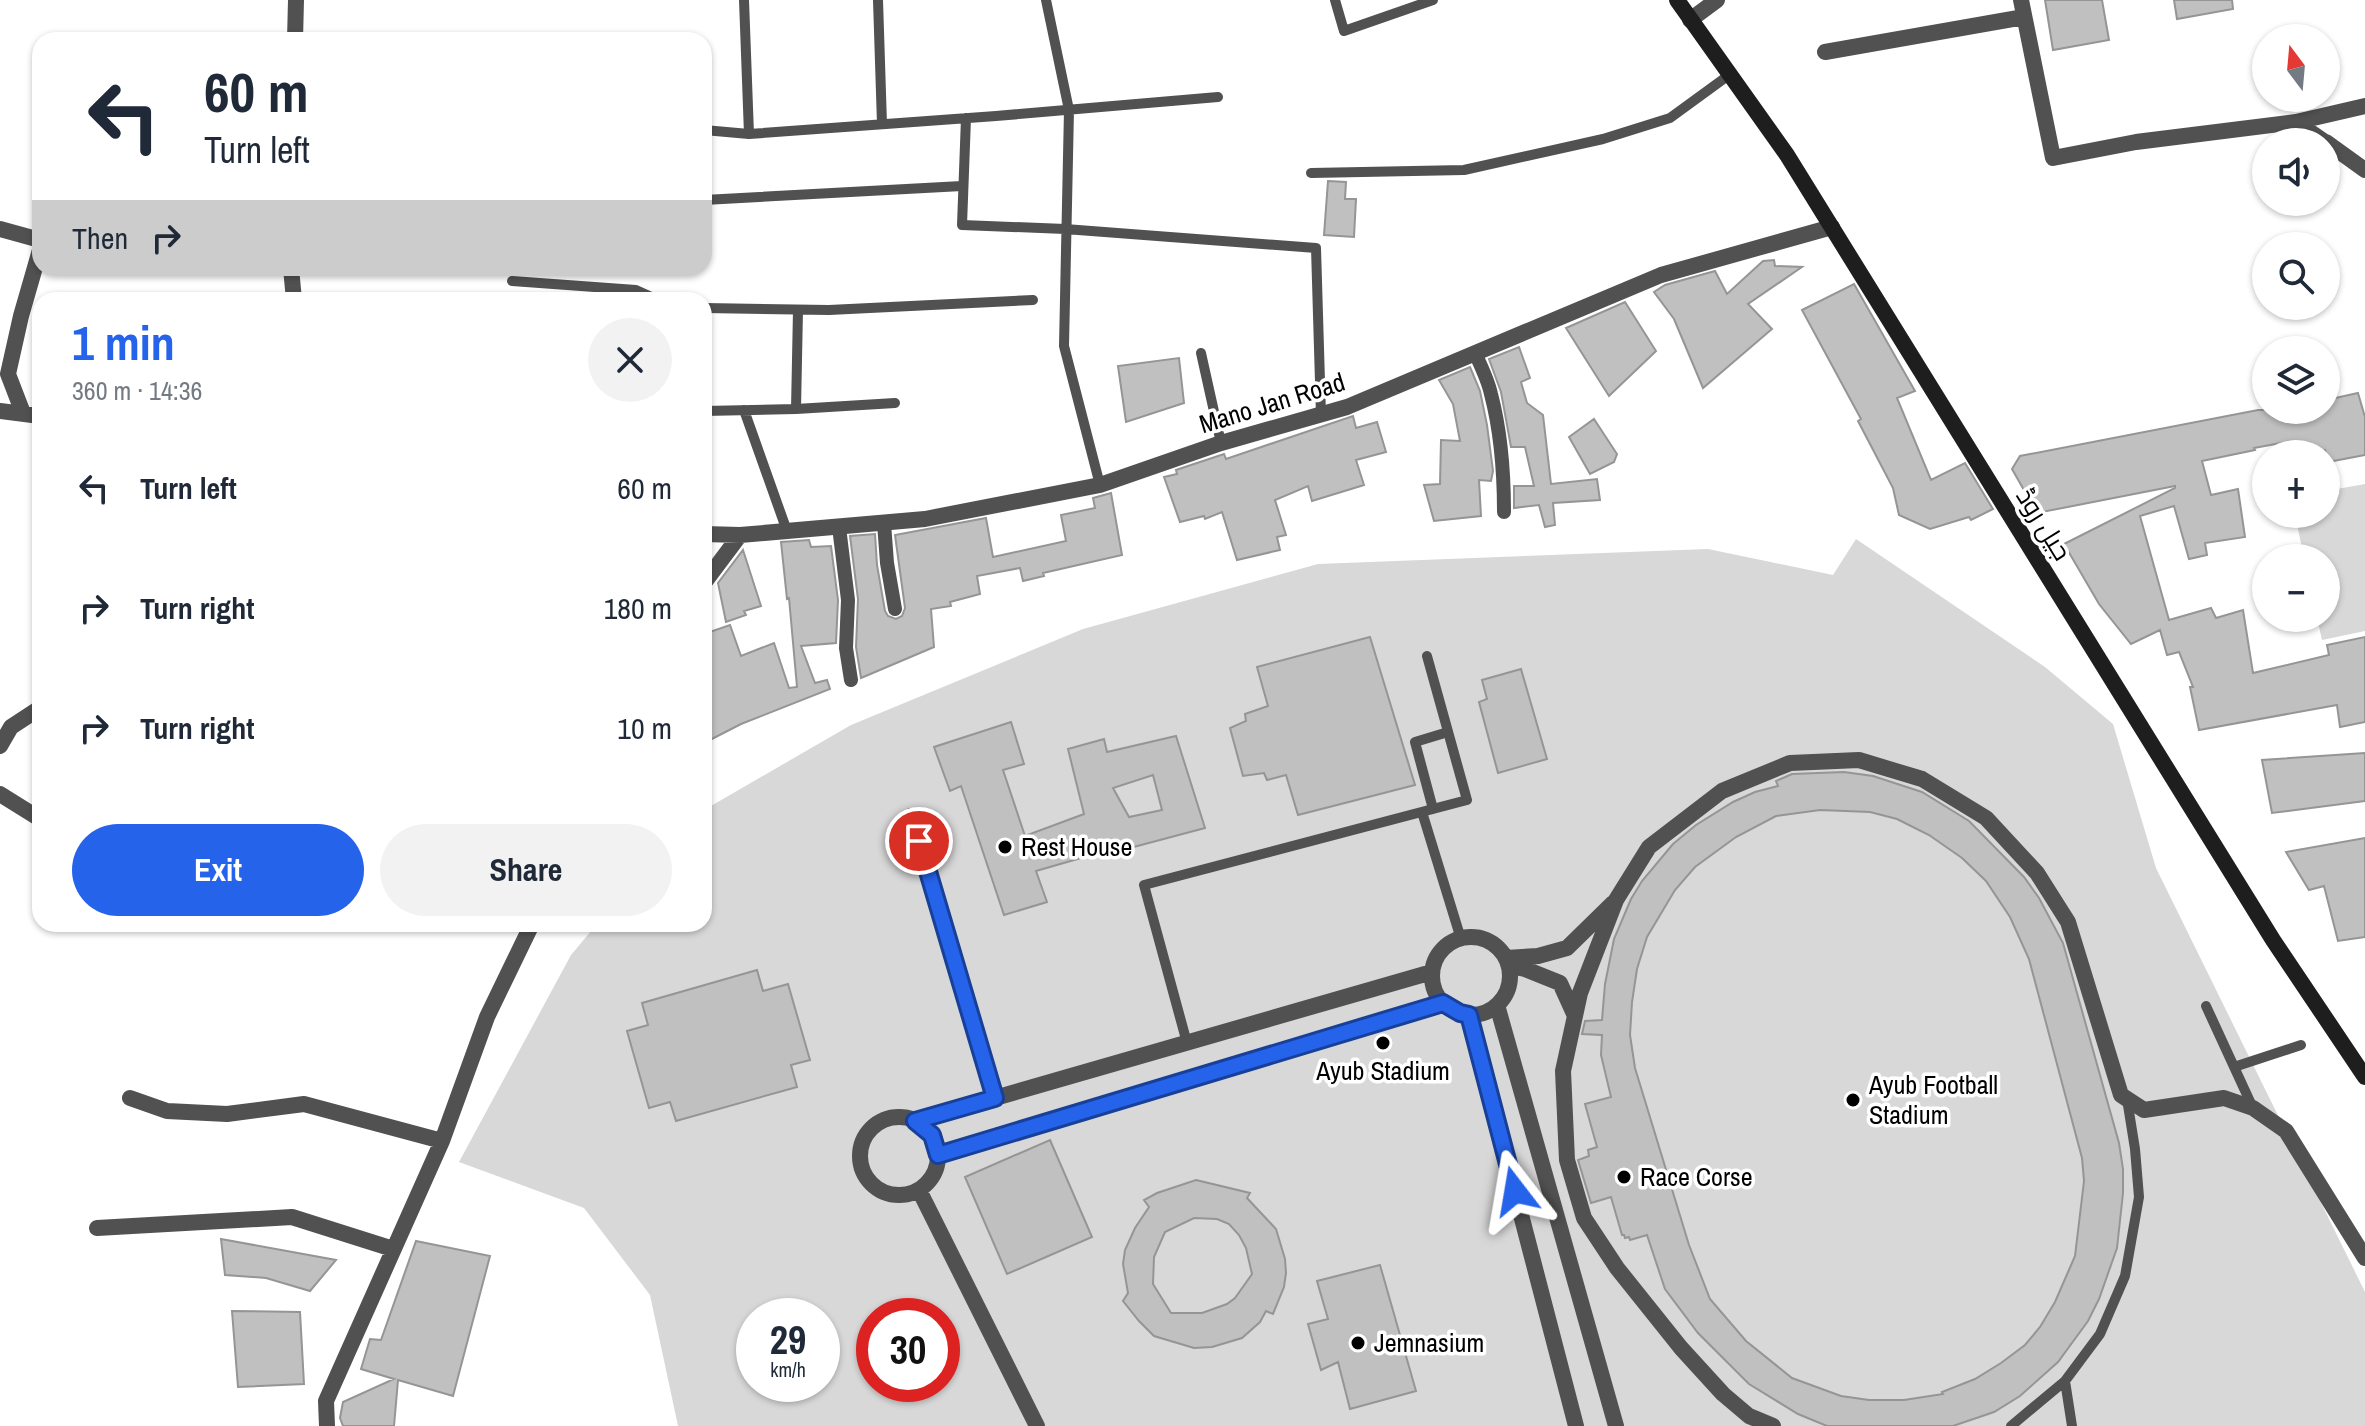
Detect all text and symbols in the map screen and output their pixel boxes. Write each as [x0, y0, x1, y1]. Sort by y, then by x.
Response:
north arrow [2252, 24, 2340, 112]
map controls [2252, 24, 2340, 632]
text: 60 m [204, 54, 309, 129]
icon: left [72, 64, 176, 168]
text: Turn left [204, 126, 310, 174]
button: sound [2252, 128, 2340, 216]
icon: right [144, 216, 188, 260]
text: Then [72, 218, 128, 258]
button: search [2252, 232, 2340, 320]
text: 1 min [72, 310, 175, 375]
button: close [588, 318, 672, 402]
button: layers [2252, 336, 2340, 424]
street label: Mano Jan Road [1195, 364, 1349, 441]
text: 360 m · 14:36 [72, 373, 202, 408]
button: + [2252, 440, 2340, 528]
icon: left [72, 466, 116, 510]
text: Turn left [140, 468, 237, 508]
text: 60 m [617, 468, 672, 508]
street label: جیل روڈ [2008, 481, 2080, 567]
button: − [2252, 544, 2340, 632]
icon: right [72, 586, 116, 630]
text: Turn right [140, 588, 254, 628]
text: 180 m [604, 588, 672, 628]
icon: right [72, 706, 116, 750]
text: Turn right [140, 708, 254, 748]
text: 10 m [617, 708, 672, 748]
pin [885, 807, 953, 875]
icon: arrive [897, 819, 941, 863]
button: Exit [72, 824, 364, 916]
button: Share [380, 824, 672, 916]
place label: Rest House [1021, 829, 1132, 864]
marker: Rest House [996, 838, 1014, 856]
marker: Ayub Stadium [1374, 1034, 1392, 1052]
place label: Ayub Stadium [1315, 1053, 1450, 1088]
place label: Ayub Football Stadium [1868, 1067, 1998, 1132]
marker: Ayub Football Stadium [1844, 1091, 1862, 1109]
position arrow [1473, 1149, 1557, 1233]
place label: Race Corse [1640, 1159, 1753, 1194]
marker: Race Corse [1615, 1168, 1633, 1186]
speed limit sign: 30 [856, 1298, 960, 1402]
text: 29 [770, 1313, 806, 1366]
place label: Jemnasium [1374, 1325, 1484, 1360]
marker: Jemnasium [1349, 1334, 1367, 1352]
text: km/h [770, 1356, 806, 1383]

